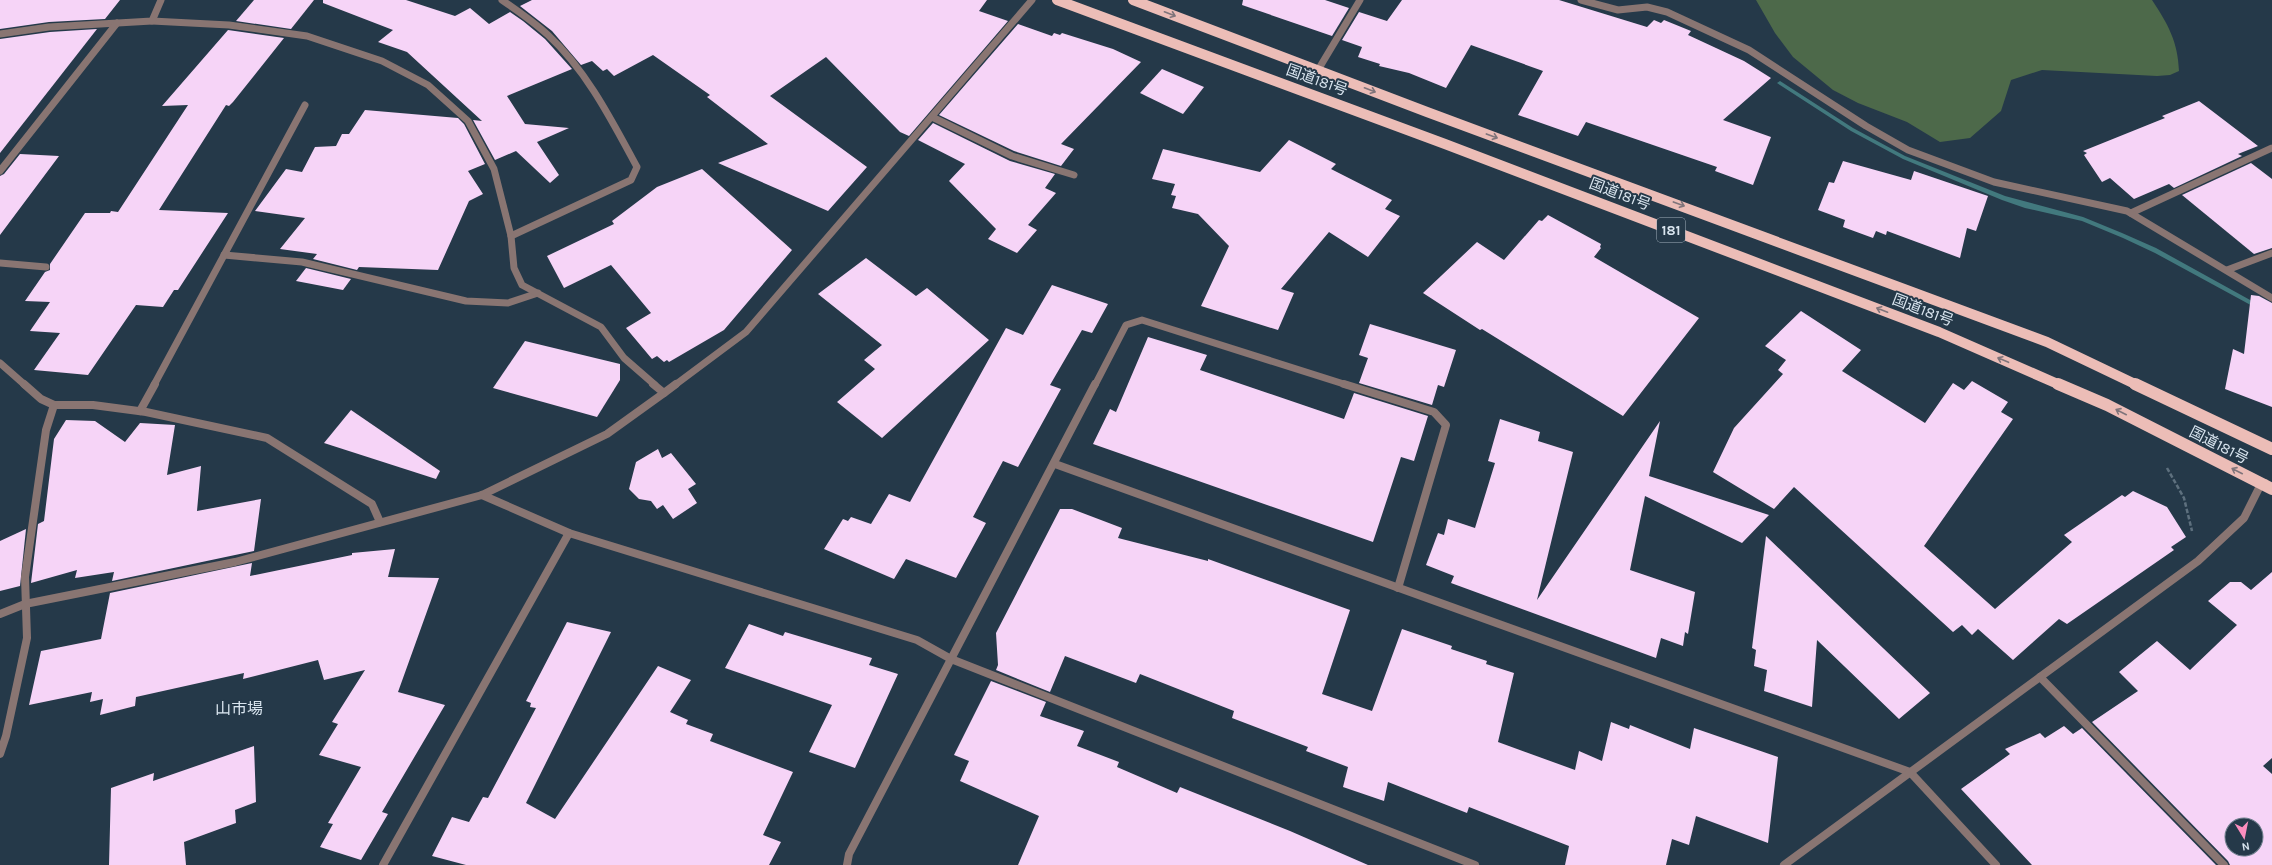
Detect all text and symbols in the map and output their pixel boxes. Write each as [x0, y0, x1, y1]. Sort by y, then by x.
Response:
one-way arrow [1163, 10, 1175, 18]
street label: 国道181号 [1284, 61, 1350, 99]
one-way arrow [1363, 87, 1375, 95]
one-way arrow [1485, 132, 1497, 140]
street label: 国道181号 [1587, 174, 1653, 214]
one-way arrow [1673, 201, 1685, 209]
road number: 181 [1657, 218, 1685, 242]
street label: 国道181号 [1890, 290, 1956, 330]
one-way arrow [1877, 306, 1889, 314]
one-way arrow [1997, 355, 2009, 363]
one-way arrow [2116, 408, 2128, 416]
street label: 国道181号 [2186, 422, 2252, 468]
one-way arrow [2231, 467, 2243, 475]
district label: 山市場 [215, 699, 263, 718]
north arrow [2224, 817, 2264, 857]
text: N [2241, 839, 2251, 853]

